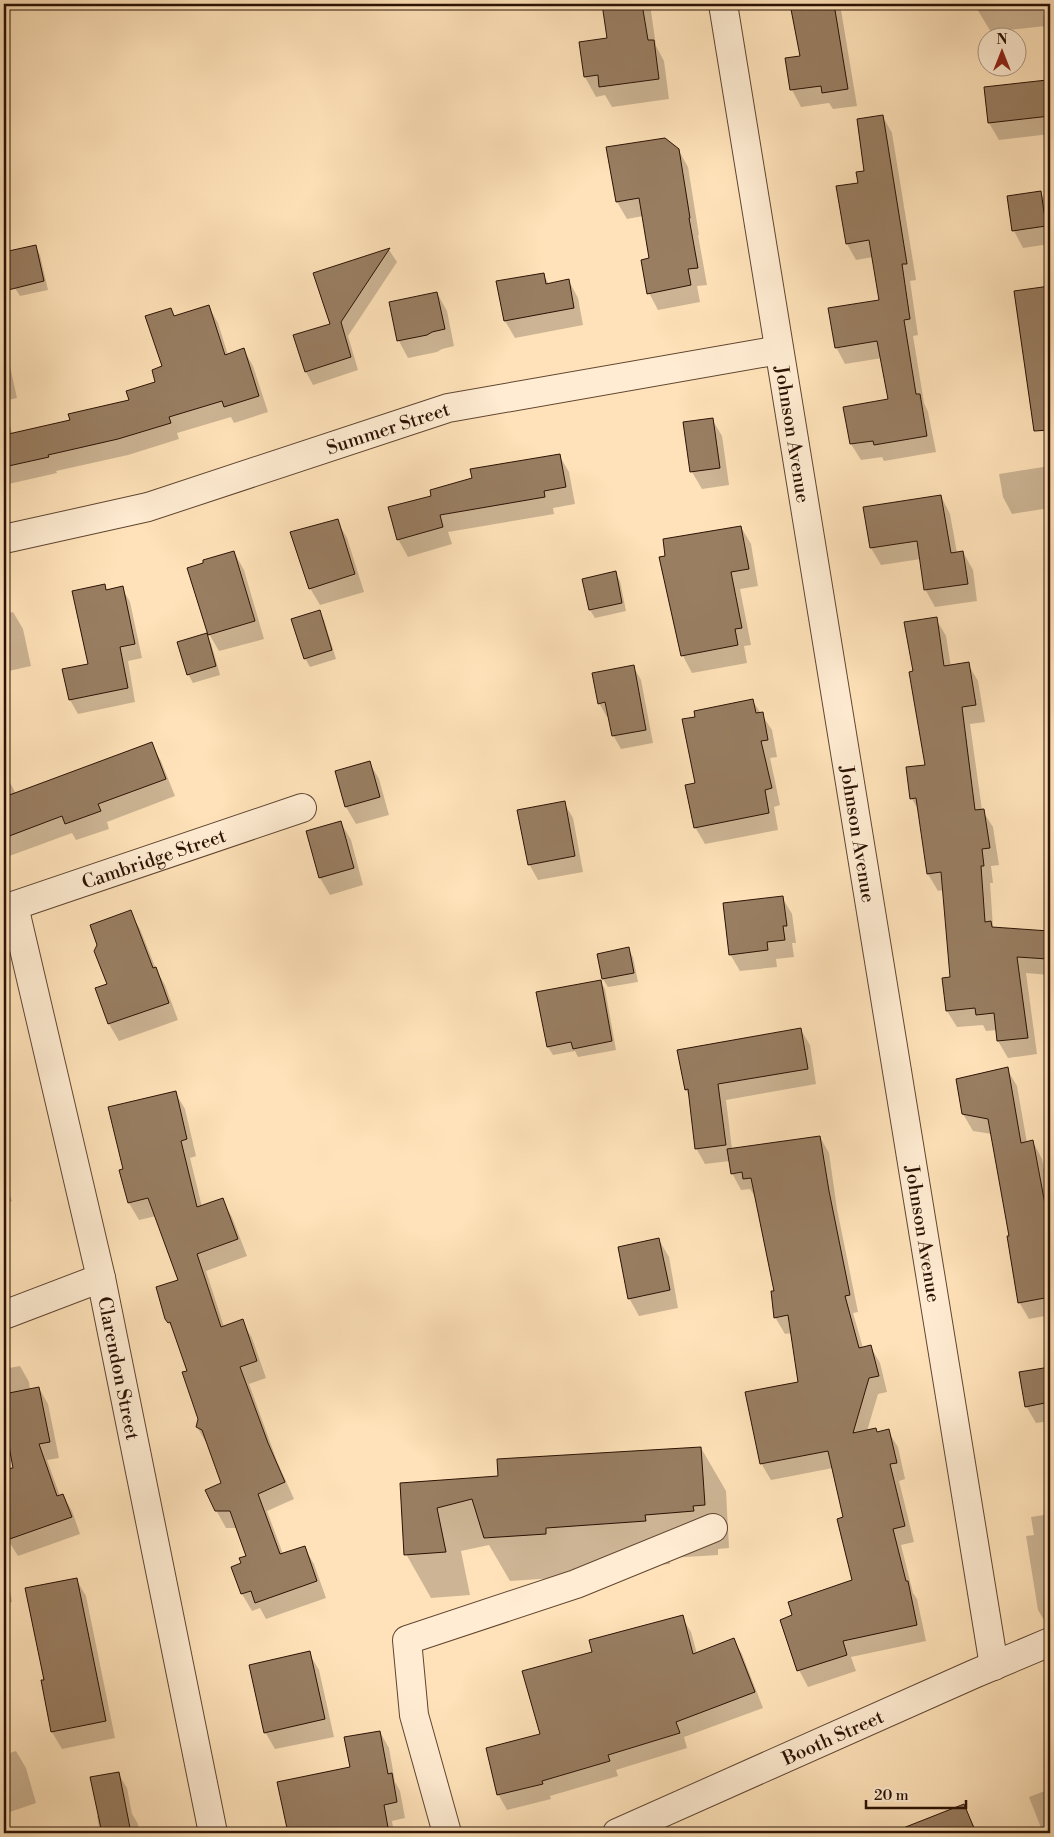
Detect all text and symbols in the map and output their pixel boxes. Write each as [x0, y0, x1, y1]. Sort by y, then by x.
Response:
north arrow [976, 28, 1026, 78]
text: N [996, 31, 1008, 49]
street label: Johnson Avenue [769, 363, 815, 505]
street label: Summer Street [323, 397, 453, 460]
street label: Johnson Avenue [834, 763, 880, 904]
street label: Cambridge Street [79, 824, 229, 895]
street label: Johnson Avenue [899, 1163, 946, 1304]
street label: Clarendon Street [92, 1295, 144, 1442]
street label: Booth Street [778, 1705, 888, 1771]
scale bar [866, 1777, 966, 1809]
text: 20 m [874, 1786, 909, 1805]

